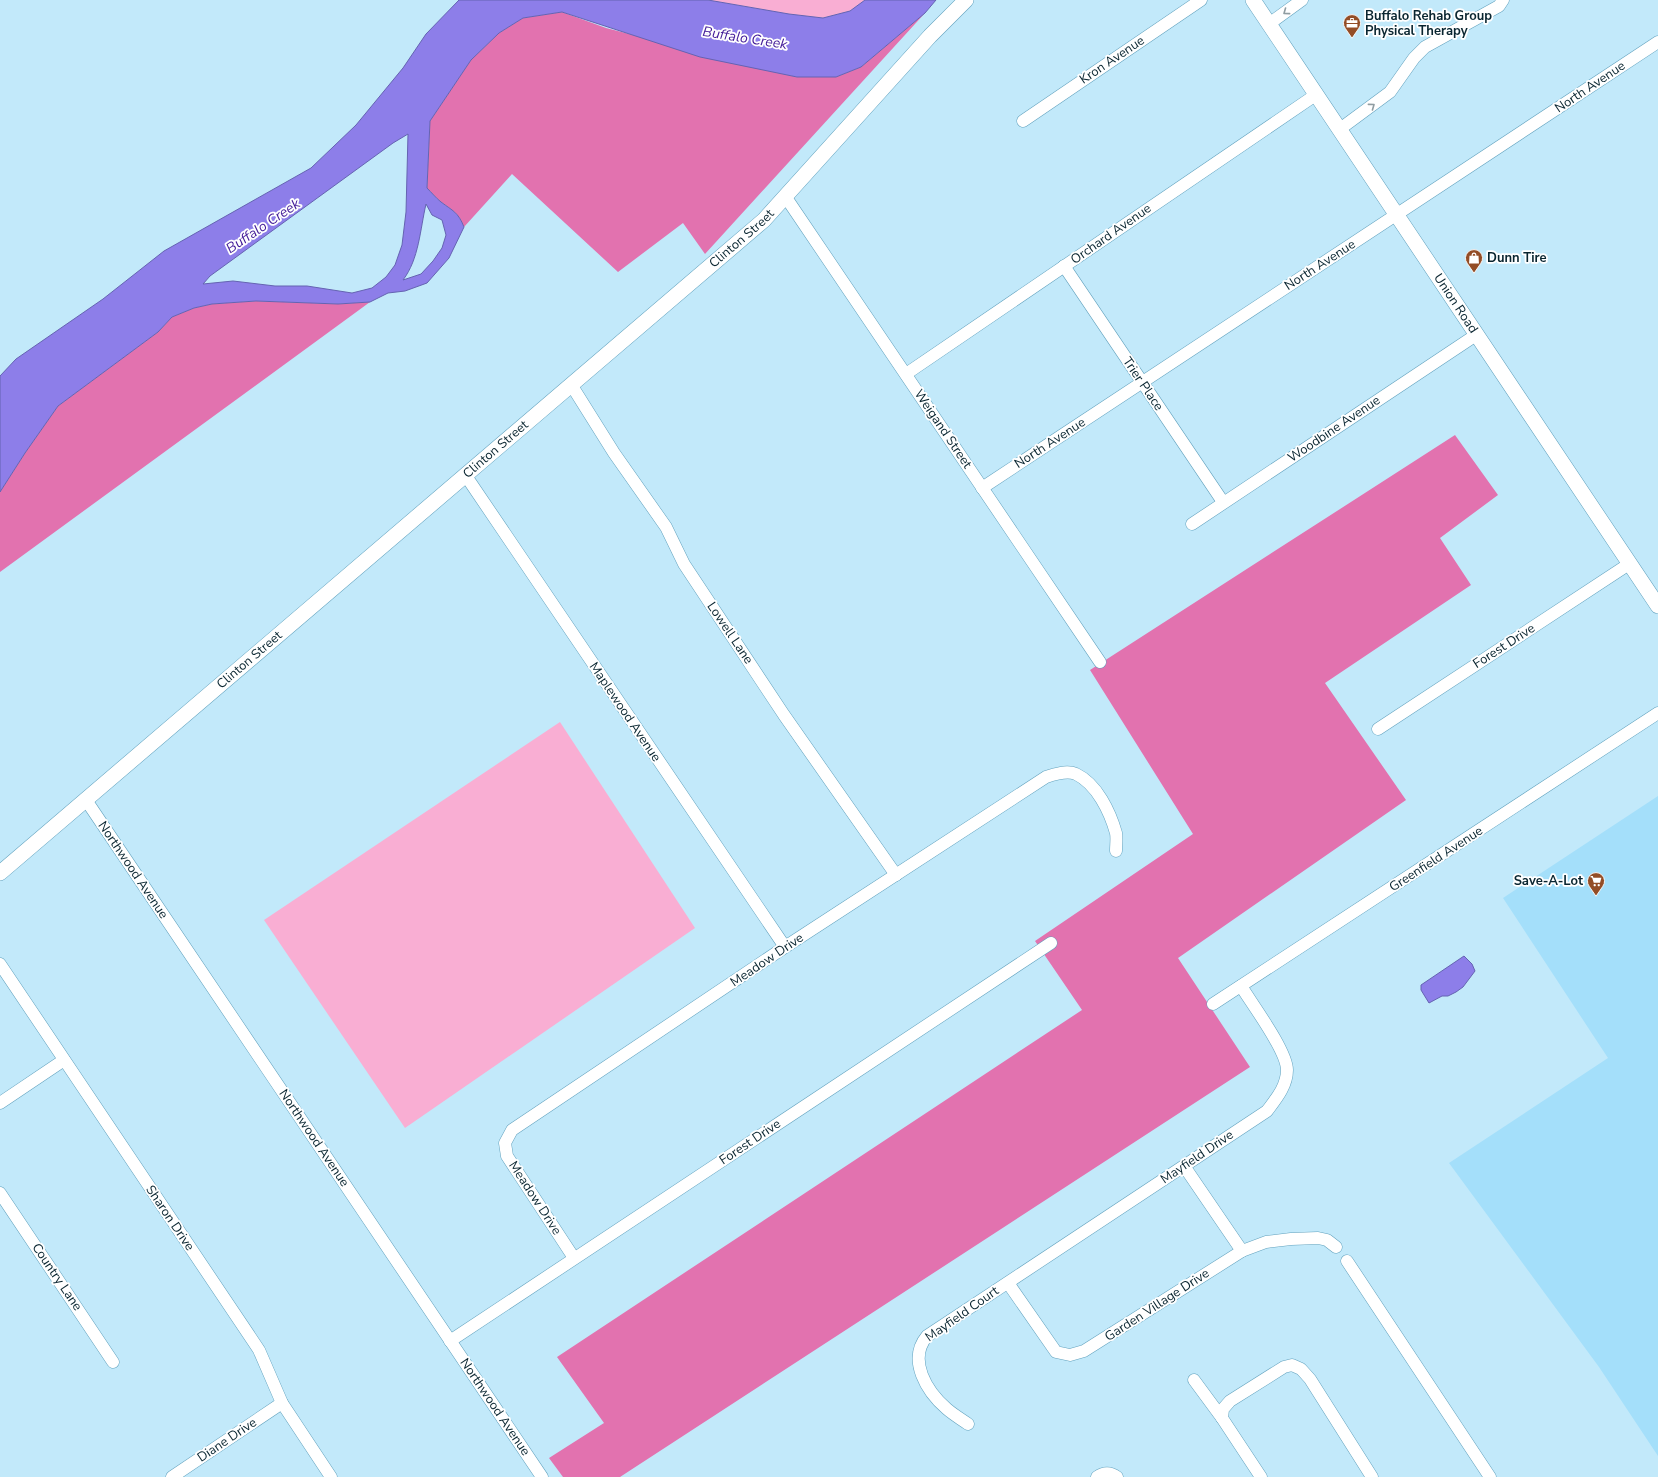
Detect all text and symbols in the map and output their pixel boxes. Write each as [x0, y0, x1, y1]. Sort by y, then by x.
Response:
one-way arrow [1283, 7, 1290, 14]
place label: Buffalo Rehab Group Physical Therapy [1365, 7, 1492, 40]
office icon: Buffalo Rehab Group Physical Therapy [1342, 13, 1362, 38]
water label: Buffalo Creek [701, 22, 790, 54]
street label: Kron Avenue [1076, 32, 1148, 88]
street label: North Avenue [1551, 57, 1629, 117]
one-way arrow [1368, 103, 1375, 111]
water label: Buffalo Creek [222, 194, 305, 258]
street label: Orchard Avenue [1067, 199, 1155, 268]
street label: Clinton Street [705, 205, 779, 272]
street label: North Avenue [1281, 235, 1359, 295]
shop icon: Dunn Tire [1464, 248, 1484, 273]
place label: Dunn Tire [1487, 249, 1547, 267]
street label: Union Road [1429, 270, 1482, 337]
street label: Trier Place [1118, 354, 1168, 414]
street label: Weigand Street [910, 386, 976, 472]
street label: Woodbine Avenue [1284, 391, 1384, 467]
street label: North Avenue [1011, 413, 1089, 473]
street label: Clinton Street [459, 416, 533, 483]
street label: Lowell Lane [703, 598, 757, 668]
street label: Forest Drive [1470, 619, 1539, 673]
street label: Clinton Street [213, 626, 286, 693]
street label: Maplewood Avenue [585, 659, 665, 765]
street label: Northwood Avenue [94, 818, 172, 922]
street label: Greenfield Avenue [1386, 822, 1486, 896]
supermarket icon: Save-A-Lot [1586, 871, 1606, 896]
place label: Save-A-Lot [1514, 872, 1584, 890]
street label: Meadow Drive [727, 929, 807, 991]
street label: Northwood Avenue [275, 1086, 353, 1190]
street label: Forest Drive [716, 1115, 784, 1169]
street label: Mayfield Drive [1157, 1126, 1237, 1188]
street label: Meadow Drive [504, 1158, 566, 1239]
street label: Sharon Drive [141, 1182, 199, 1254]
street label: Country Lane [28, 1240, 86, 1314]
street label: Garden Village Drive [1101, 1264, 1213, 1346]
street label: Mayfield Court [922, 1282, 1003, 1346]
street label: Northwood Avenue [456, 1355, 534, 1459]
street label: Diane Drive [194, 1413, 260, 1466]

